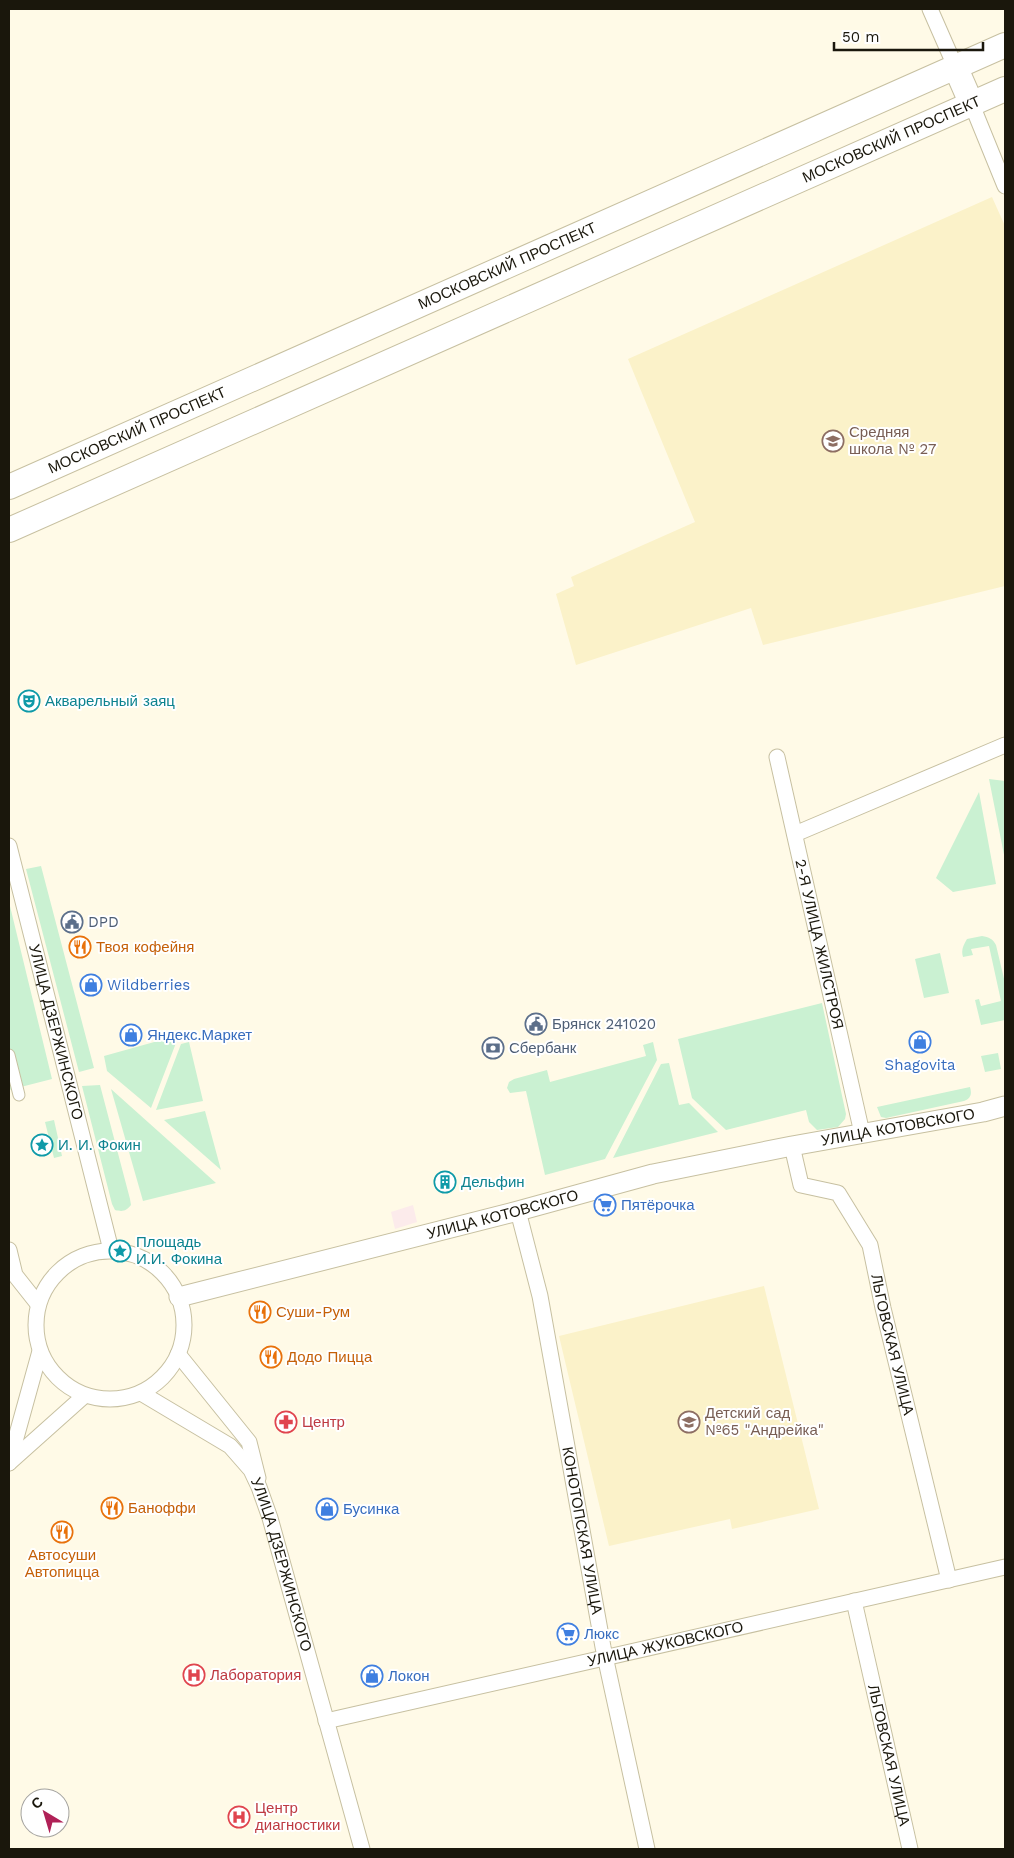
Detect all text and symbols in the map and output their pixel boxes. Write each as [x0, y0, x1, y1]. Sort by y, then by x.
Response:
scale bar [834, 20, 983, 52]
text: 50 m [842, 28, 879, 46]
street label: МОСКОВСКИЙ ПРОСПЕКТ [800, 92, 983, 187]
street label: МОСКОВСКИЙ ПРОСПЕКТ [415, 219, 599, 313]
street label: МОСКОВСКИЙ ПРОСПЕКТ [45, 383, 229, 478]
place label: Средняя школа № 27 [849, 423, 936, 458]
school or university icon: Средняя школа № 27 [821, 429, 845, 453]
theatre icon: Акварельный заяц [17, 689, 41, 713]
place label: Акварельный заяц [45, 692, 175, 710]
street label: 2-Я УЛИЦА ЖИЛСТРОЯ [791, 857, 847, 1031]
public building icon: DPD [60, 910, 84, 934]
place label: DPD [88, 913, 119, 931]
restaurant icon: Твоя кофейня [68, 935, 92, 959]
place label: Твоя кофейня [96, 938, 194, 956]
street label: УЛИЦА ДЗЕРЖИНСКОГО [25, 942, 87, 1122]
shop icon: Wildberries [79, 973, 103, 997]
place label: Wildberries [107, 976, 190, 994]
public building icon: Брянск 241020 [524, 1012, 548, 1036]
place label: Брянск 241020 [552, 1015, 656, 1033]
shop icon: Яндекс.Маркет [119, 1023, 143, 1047]
place label: Яндекс.Маркет [147, 1026, 252, 1044]
shop icon: Shagovita [908, 1030, 932, 1054]
bank icon: Сбербанк [481, 1036, 505, 1060]
place label: Сбербанк [509, 1039, 577, 1057]
place label: Shagovita [885, 1056, 956, 1074]
street label: УЛИЦА КОТОВСКОГО [820, 1105, 976, 1150]
place icon: И. И. Фокин [30, 1133, 54, 1157]
place label: И. И. Фокин [58, 1136, 141, 1154]
building icon: Дельфин [433, 1170, 457, 1194]
place label: Дельфин [461, 1173, 525, 1191]
street label: УЛИЦА КОТОВСКОГО [425, 1186, 580, 1243]
supermarket icon: Пятёрочка [593, 1193, 617, 1217]
place label: Пятёрочка [621, 1196, 695, 1214]
place label: Площадь И.И. Фокина [136, 1233, 223, 1268]
place icon: Площадь И.И. Фокина [108, 1239, 132, 1263]
street label: ЛЬГОВСКАЯ УЛИЦА [867, 1272, 918, 1417]
restaurant icon: Суши-Рум [248, 1300, 272, 1324]
place label: Суши-Рум [276, 1303, 350, 1321]
restaurant icon: Додо Пицца [259, 1345, 283, 1369]
place label: Додо Пицца [287, 1348, 373, 1366]
place label: Детский сад №65 "Андрейка" [705, 1404, 824, 1439]
pharmacy icon: Центр [274, 1410, 298, 1434]
school or university icon: Детский сад №65 "Андрейка" [677, 1410, 701, 1434]
place label: Центр [302, 1413, 345, 1431]
street label: КОНОТОПСКАЯ УЛИЦА [558, 1445, 606, 1616]
street label: УЛИЦА ДЗЕРЖИНСКОГО [247, 1475, 316, 1653]
restaurant icon: Баноффи [100, 1496, 124, 1520]
shop icon: Бусинка [315, 1497, 339, 1521]
place label: Баноффи [128, 1499, 196, 1517]
place label: Бусинка [343, 1500, 400, 1518]
restaurant icon: Автосуши Автопицца [50, 1520, 74, 1544]
place label: Автосуши Автопицца [25, 1546, 100, 1581]
street label: УЛИЦА ЖУКОВСКОГО [586, 1618, 745, 1670]
supermarket icon: Люкс [556, 1622, 580, 1646]
place label: Люкс [584, 1625, 620, 1643]
hospital icon: Лаборатория [182, 1663, 206, 1687]
shop icon: Локон [360, 1664, 384, 1688]
place label: Лаборатория [210, 1666, 301, 1684]
place label: Локон [388, 1667, 430, 1685]
street label: ЛЬГОВСКАЯ УЛИЦА [864, 1683, 913, 1828]
north arrow [20, 1788, 70, 1838]
text: С [28, 1793, 46, 1812]
place label: Центр диагностики [255, 1799, 340, 1834]
hospital icon: Центр диагностики [227, 1805, 251, 1829]

